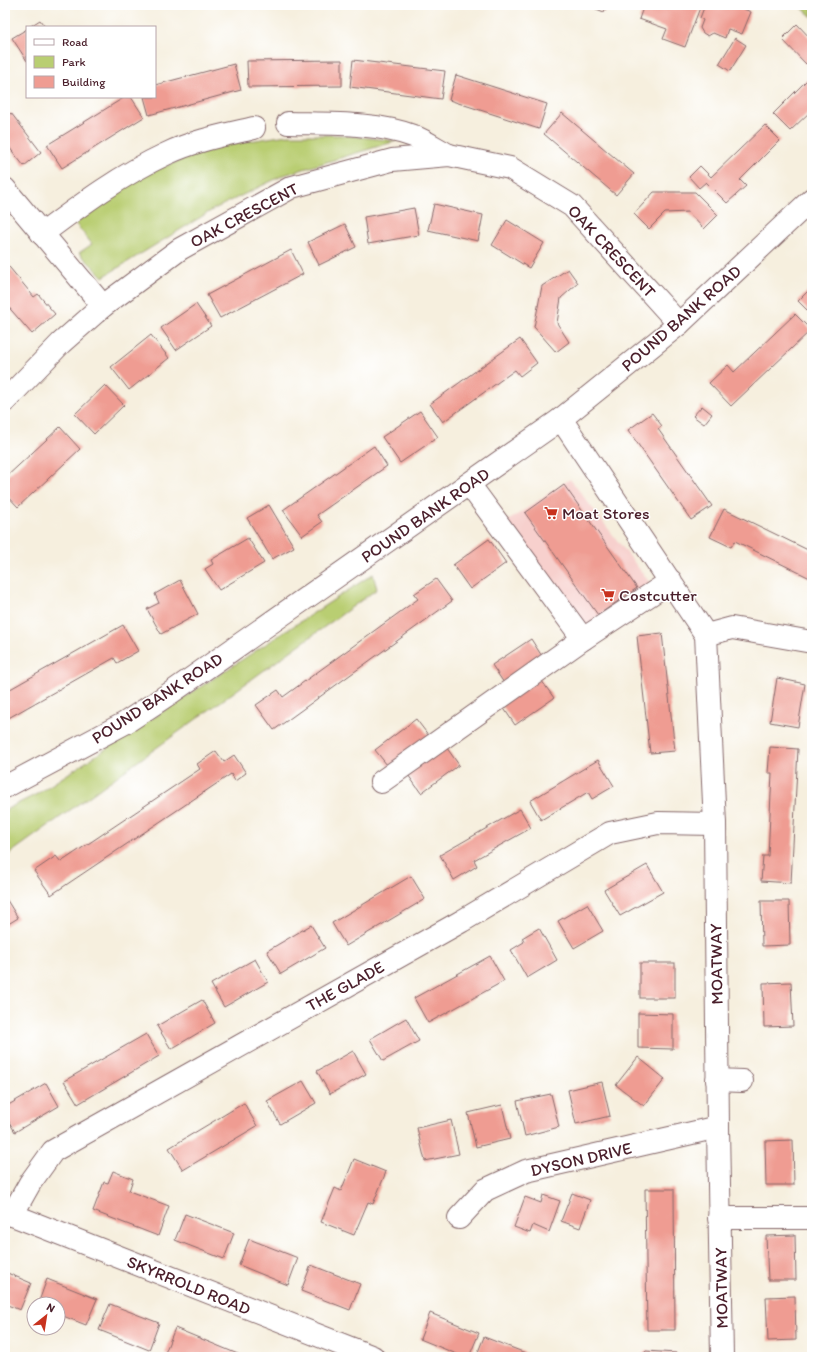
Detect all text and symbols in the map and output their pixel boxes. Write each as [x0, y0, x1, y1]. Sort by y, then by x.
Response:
legend [26, 26, 156, 98]
text: Road [62, 35, 88, 49]
text: Park [62, 55, 86, 69]
text: Building [62, 75, 106, 89]
street label: OAK CRESCENT [187, 178, 302, 252]
street label: OAK CRESCENT [564, 200, 660, 302]
street label: POUND BANK ROAD [617, 260, 745, 375]
street label: POUND BANK ROAD [357, 463, 493, 567]
place label: Moat Stores [562, 503, 650, 523]
supermarket icon: Moat Stores [543, 505, 559, 521]
place label: Costcutter [619, 585, 697, 605]
supermarket icon: Costcutter [600, 587, 616, 603]
street label: POUND BANK ROAD [88, 648, 226, 748]
street label: MOATWAY [705, 923, 727, 1005]
street label: THE GLADE [303, 956, 387, 1016]
street label: DYSON DRIVE [528, 1138, 634, 1180]
street label: MOATWAY [710, 1247, 732, 1329]
street label: SKYRROLD ROAD [124, 1251, 254, 1319]
north arrow [26, 1296, 66, 1336]
text: N [44, 1300, 57, 1315]

